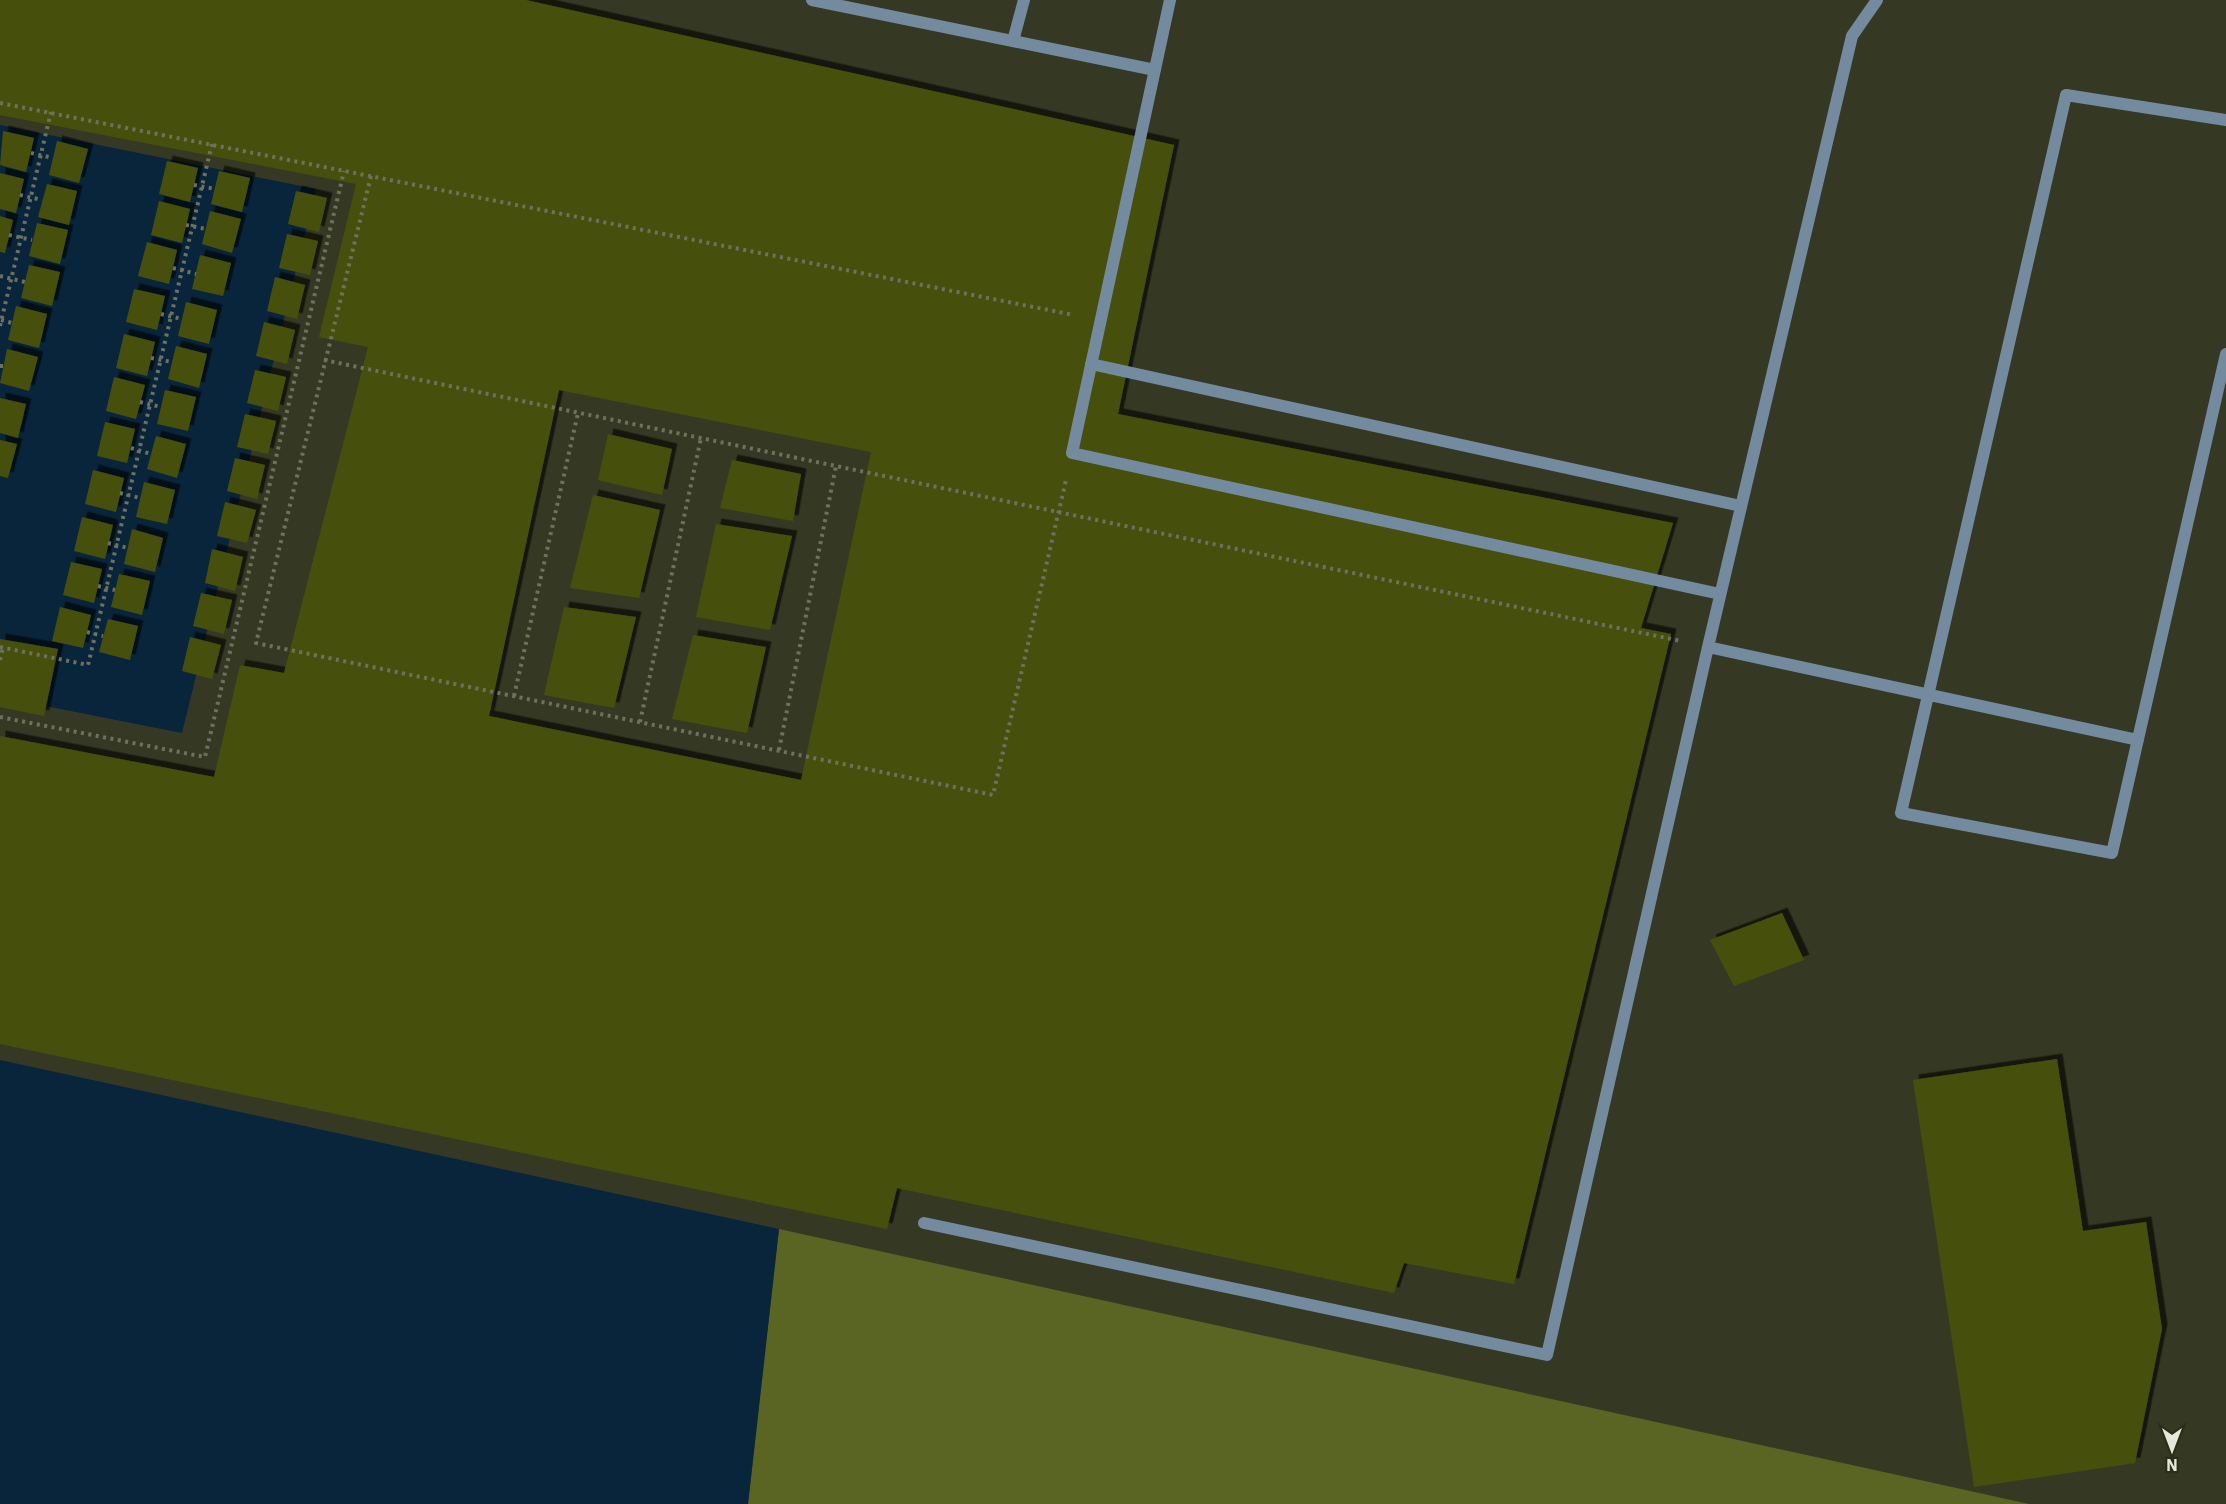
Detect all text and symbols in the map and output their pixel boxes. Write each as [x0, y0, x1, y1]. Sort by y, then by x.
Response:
north arrow [2142, 1420, 2202, 1480]
text: N [2166, 1455, 2178, 1475]

